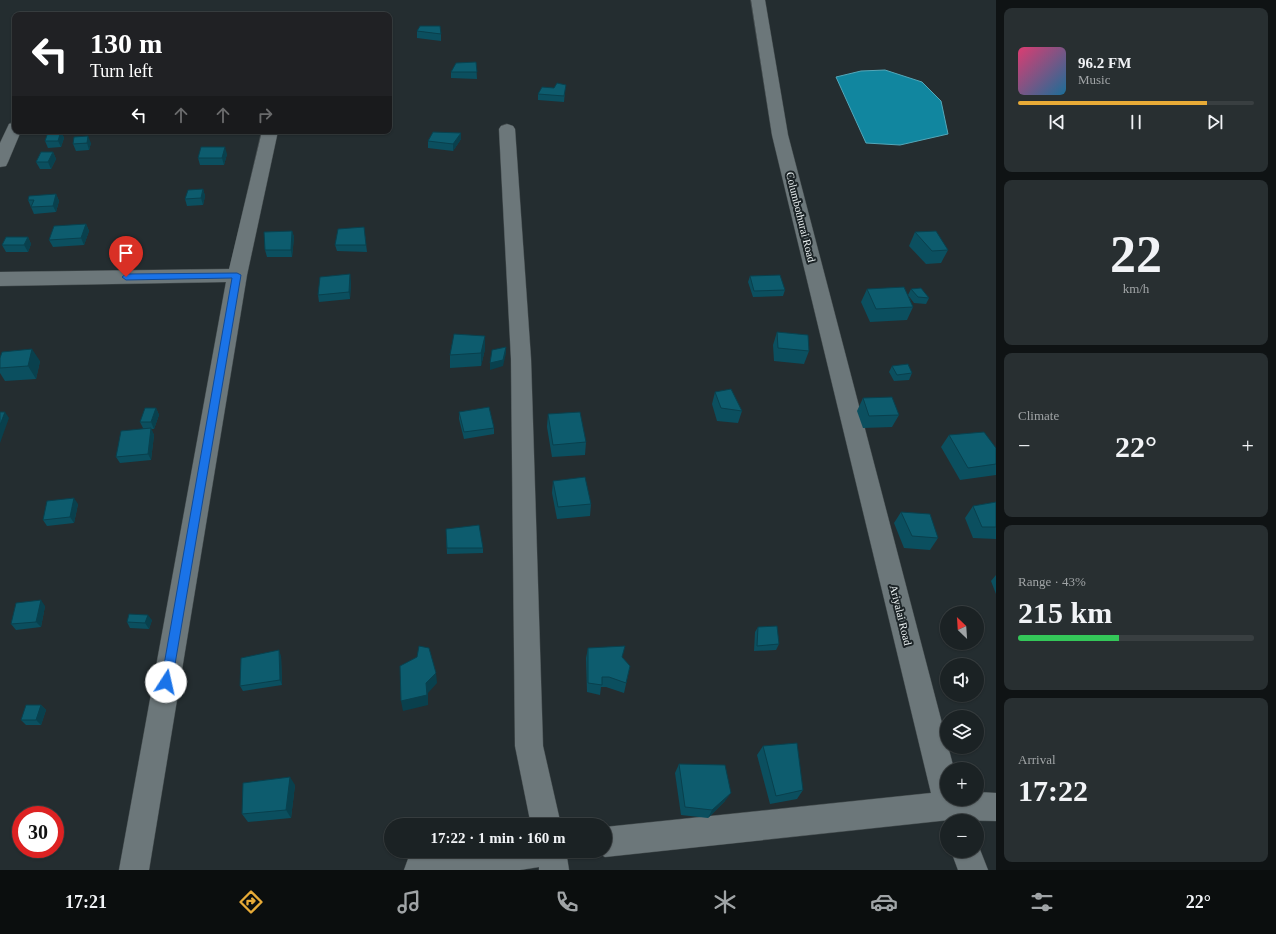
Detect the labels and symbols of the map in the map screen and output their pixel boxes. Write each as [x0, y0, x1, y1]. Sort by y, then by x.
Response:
street label: Columbothurai Road [784, 171, 818, 264]
pin [109, 236, 143, 277]
street label: Ariyalai Road [888, 583, 914, 647]
north arrow [940, 606, 984, 650]
position arrow [145, 661, 187, 703]
speed limit sign: 30 [12, 806, 64, 858]

